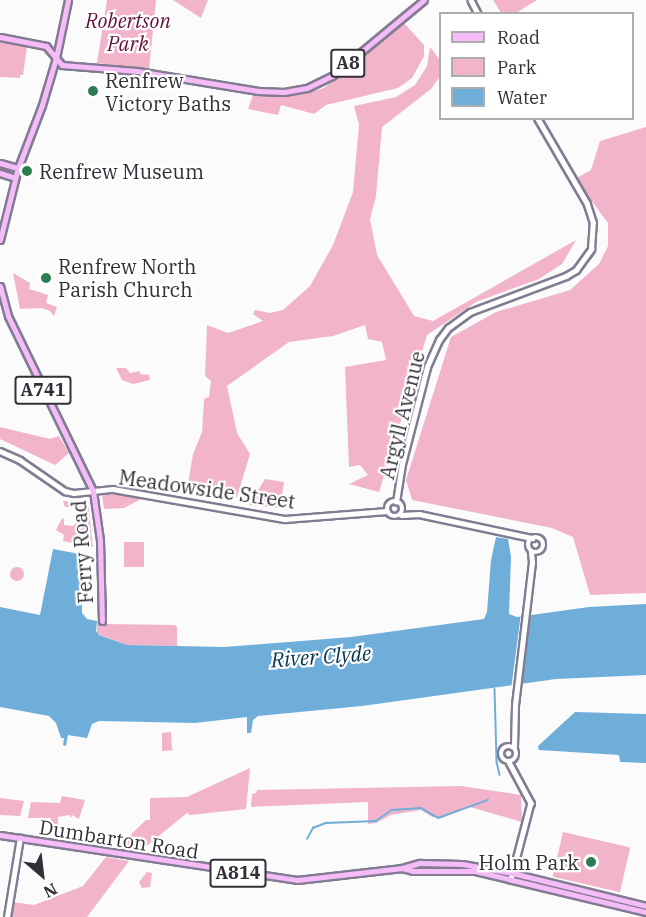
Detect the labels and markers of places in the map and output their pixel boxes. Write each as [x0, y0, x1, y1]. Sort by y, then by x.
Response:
place label: Renfrew Victory Baths [105, 68, 231, 115]
marker: Renfrew Victory Baths [86, 84, 100, 98]
place label: Renfrew Museum [39, 159, 204, 183]
marker: Renfrew Museum [20, 164, 34, 178]
place label: Renfrew North Parish Church [58, 254, 197, 301]
marker: Renfrew North Parish Church [39, 271, 53, 285]
place label: Holm Park [479, 850, 579, 874]
marker: Holm Park [584, 855, 598, 869]

